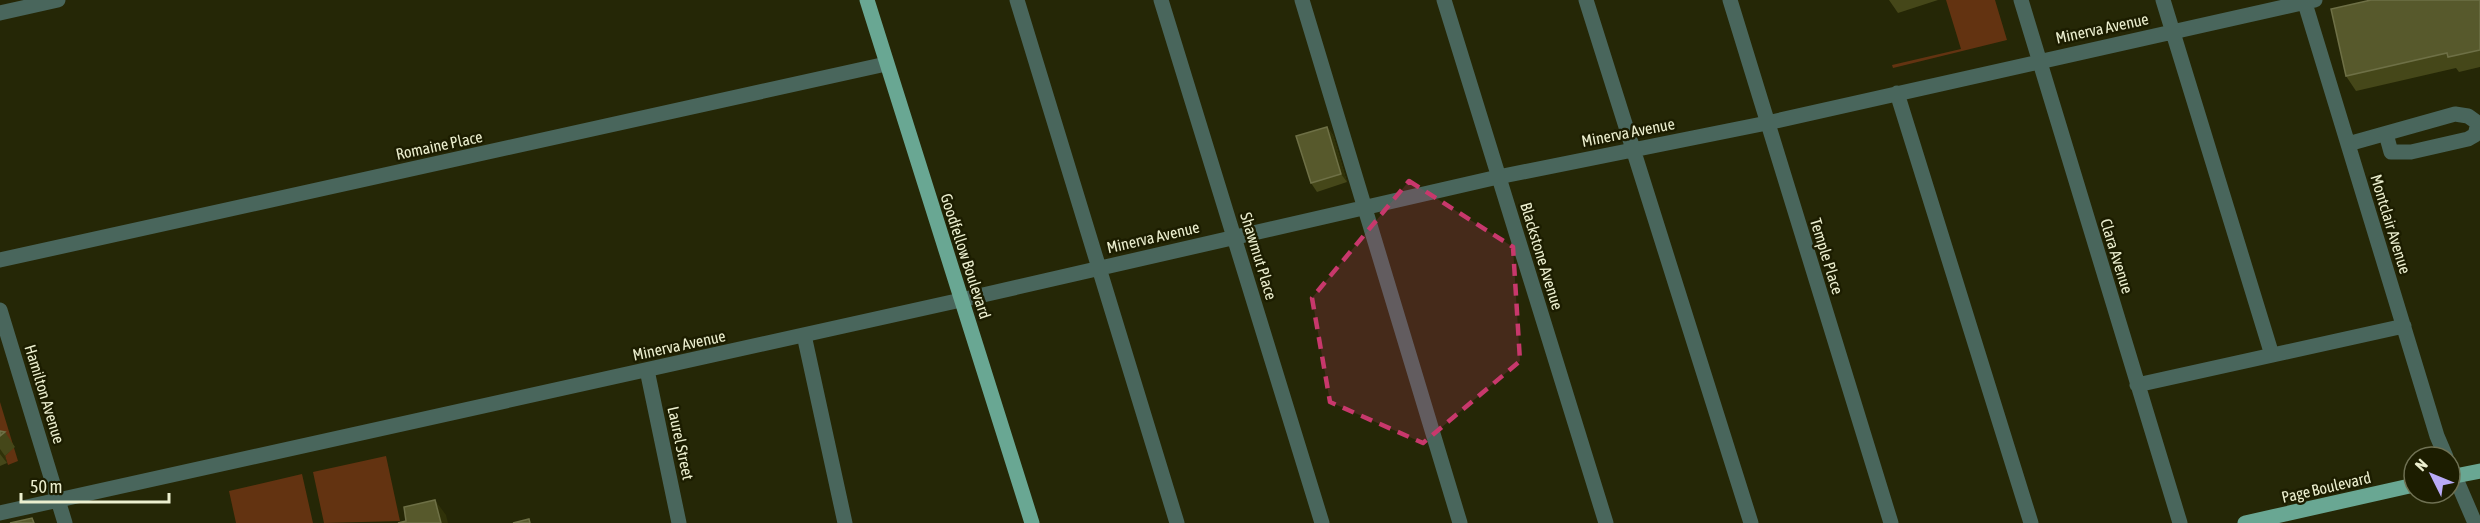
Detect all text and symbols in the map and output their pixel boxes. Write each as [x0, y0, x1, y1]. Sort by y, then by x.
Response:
street label: Minerva Avenue [2054, 9, 2150, 47]
street label: Minerva Avenue [1580, 114, 1676, 150]
street label: Romaine Place [394, 127, 484, 163]
street label: Montclair Avenue [2367, 172, 2415, 276]
street label: Goodfellow Boulevard [937, 191, 995, 321]
street label: Blackstone Avenue [1517, 200, 1567, 312]
street label: Shawmut Place [1237, 210, 1281, 302]
street label: Temple Place [1806, 216, 1847, 297]
street label: Clara Avenue [2097, 216, 2137, 296]
street label: Minerva Avenue [1105, 218, 1201, 256]
street label: Minerva Avenue [631, 326, 727, 364]
street label: Hamilton Avenue [21, 342, 69, 446]
street label: Laurel Street [664, 405, 698, 482]
north arrow [2402, 445, 2462, 505]
text: N [2411, 455, 2431, 474]
scale bar [21, 466, 170, 504]
street label: Page Boulevard [2280, 468, 2373, 507]
text: 50 m [30, 476, 62, 497]

